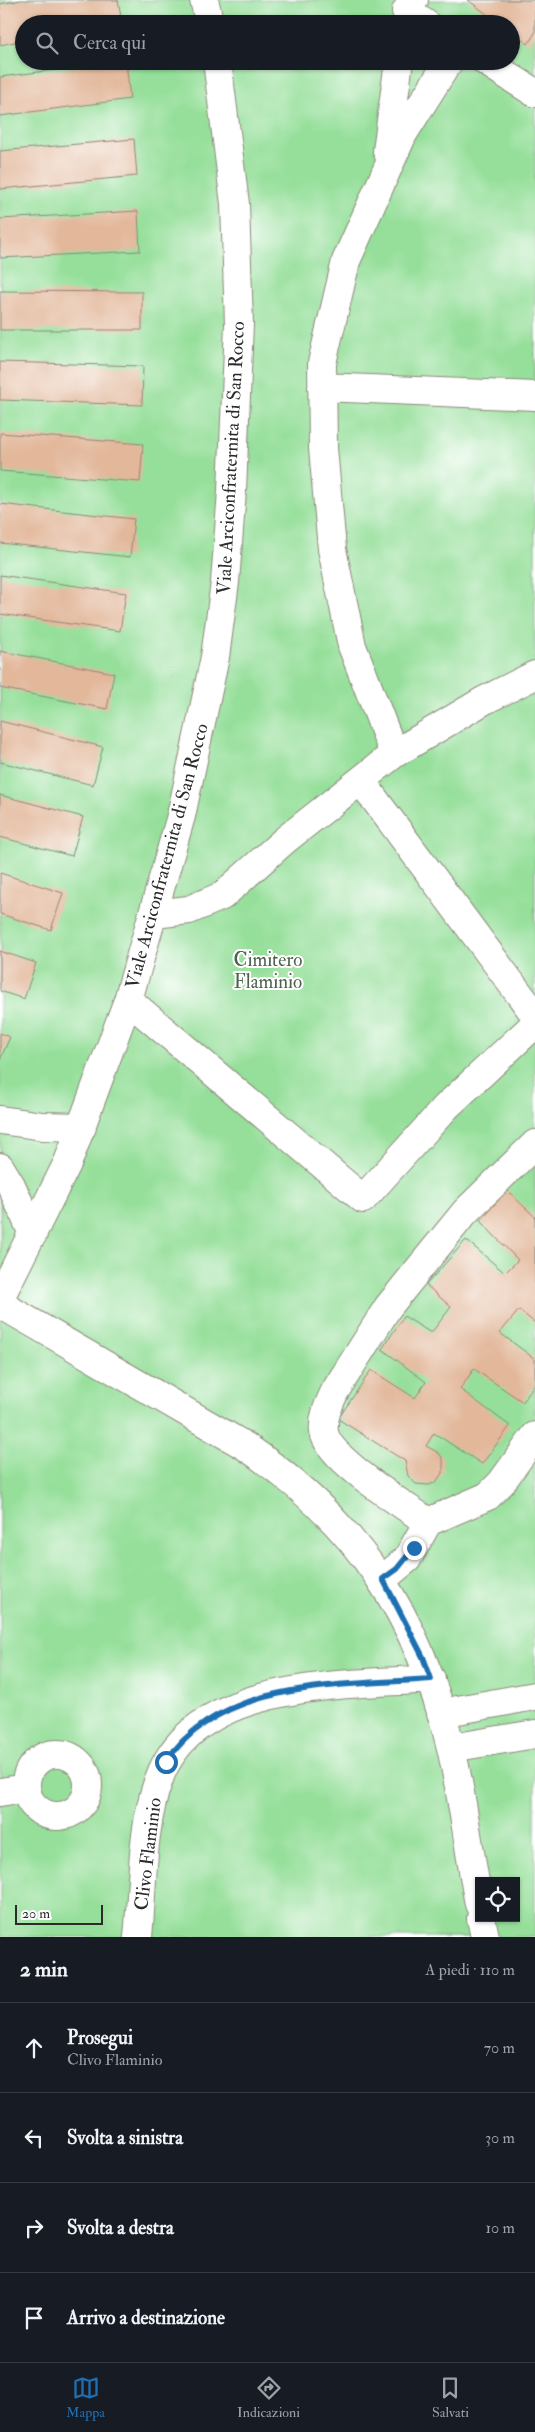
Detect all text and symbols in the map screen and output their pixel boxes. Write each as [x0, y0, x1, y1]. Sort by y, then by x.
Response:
search box [15, 15, 520, 70]
icon: search [33, 29, 61, 57]
text: Cerca qui [73, 31, 146, 55]
street label: Viale Arciconfraternita di San Rocco [212, 321, 250, 595]
street label: Viale Arciconfraternita di San Rocco [120, 721, 214, 991]
park label: Cimitero Flaminio [234, 948, 302, 994]
route end [403, 1537, 426, 1560]
route start [155, 1751, 178, 1774]
street label: Clivo Flaminio [129, 1796, 167, 1912]
map controls [475, 1877, 520, 1922]
button: locate [475, 1877, 520, 1922]
scale bar [15, 1902, 102, 1925]
text: 20 m [22, 1905, 50, 1922]
text: 2 min [20, 1956, 68, 1983]
text: A piedi · 110 m [425, 1960, 515, 1980]
text: Prosegui [67, 2026, 133, 2050]
icon: ahead [20, 2034, 48, 2062]
text: 70 m [484, 2038, 515, 2058]
text: Clivo Flaminio [67, 2050, 162, 2070]
icon: left [20, 2124, 48, 2152]
text: Svolta a sinistra [67, 2126, 183, 2150]
text: 30 m [485, 2128, 515, 2148]
icon: right [20, 2214, 48, 2242]
text: Svolta a destra [67, 2216, 174, 2240]
text: 10 m [485, 2218, 515, 2238]
icon: arrive [20, 2304, 48, 2332]
text: Arrivo a destinazione [67, 2306, 225, 2330]
tab: Mappa [66, 2374, 105, 2421]
tab: Indicazioni [237, 2374, 300, 2421]
tab: Salvati [432, 2374, 469, 2421]

